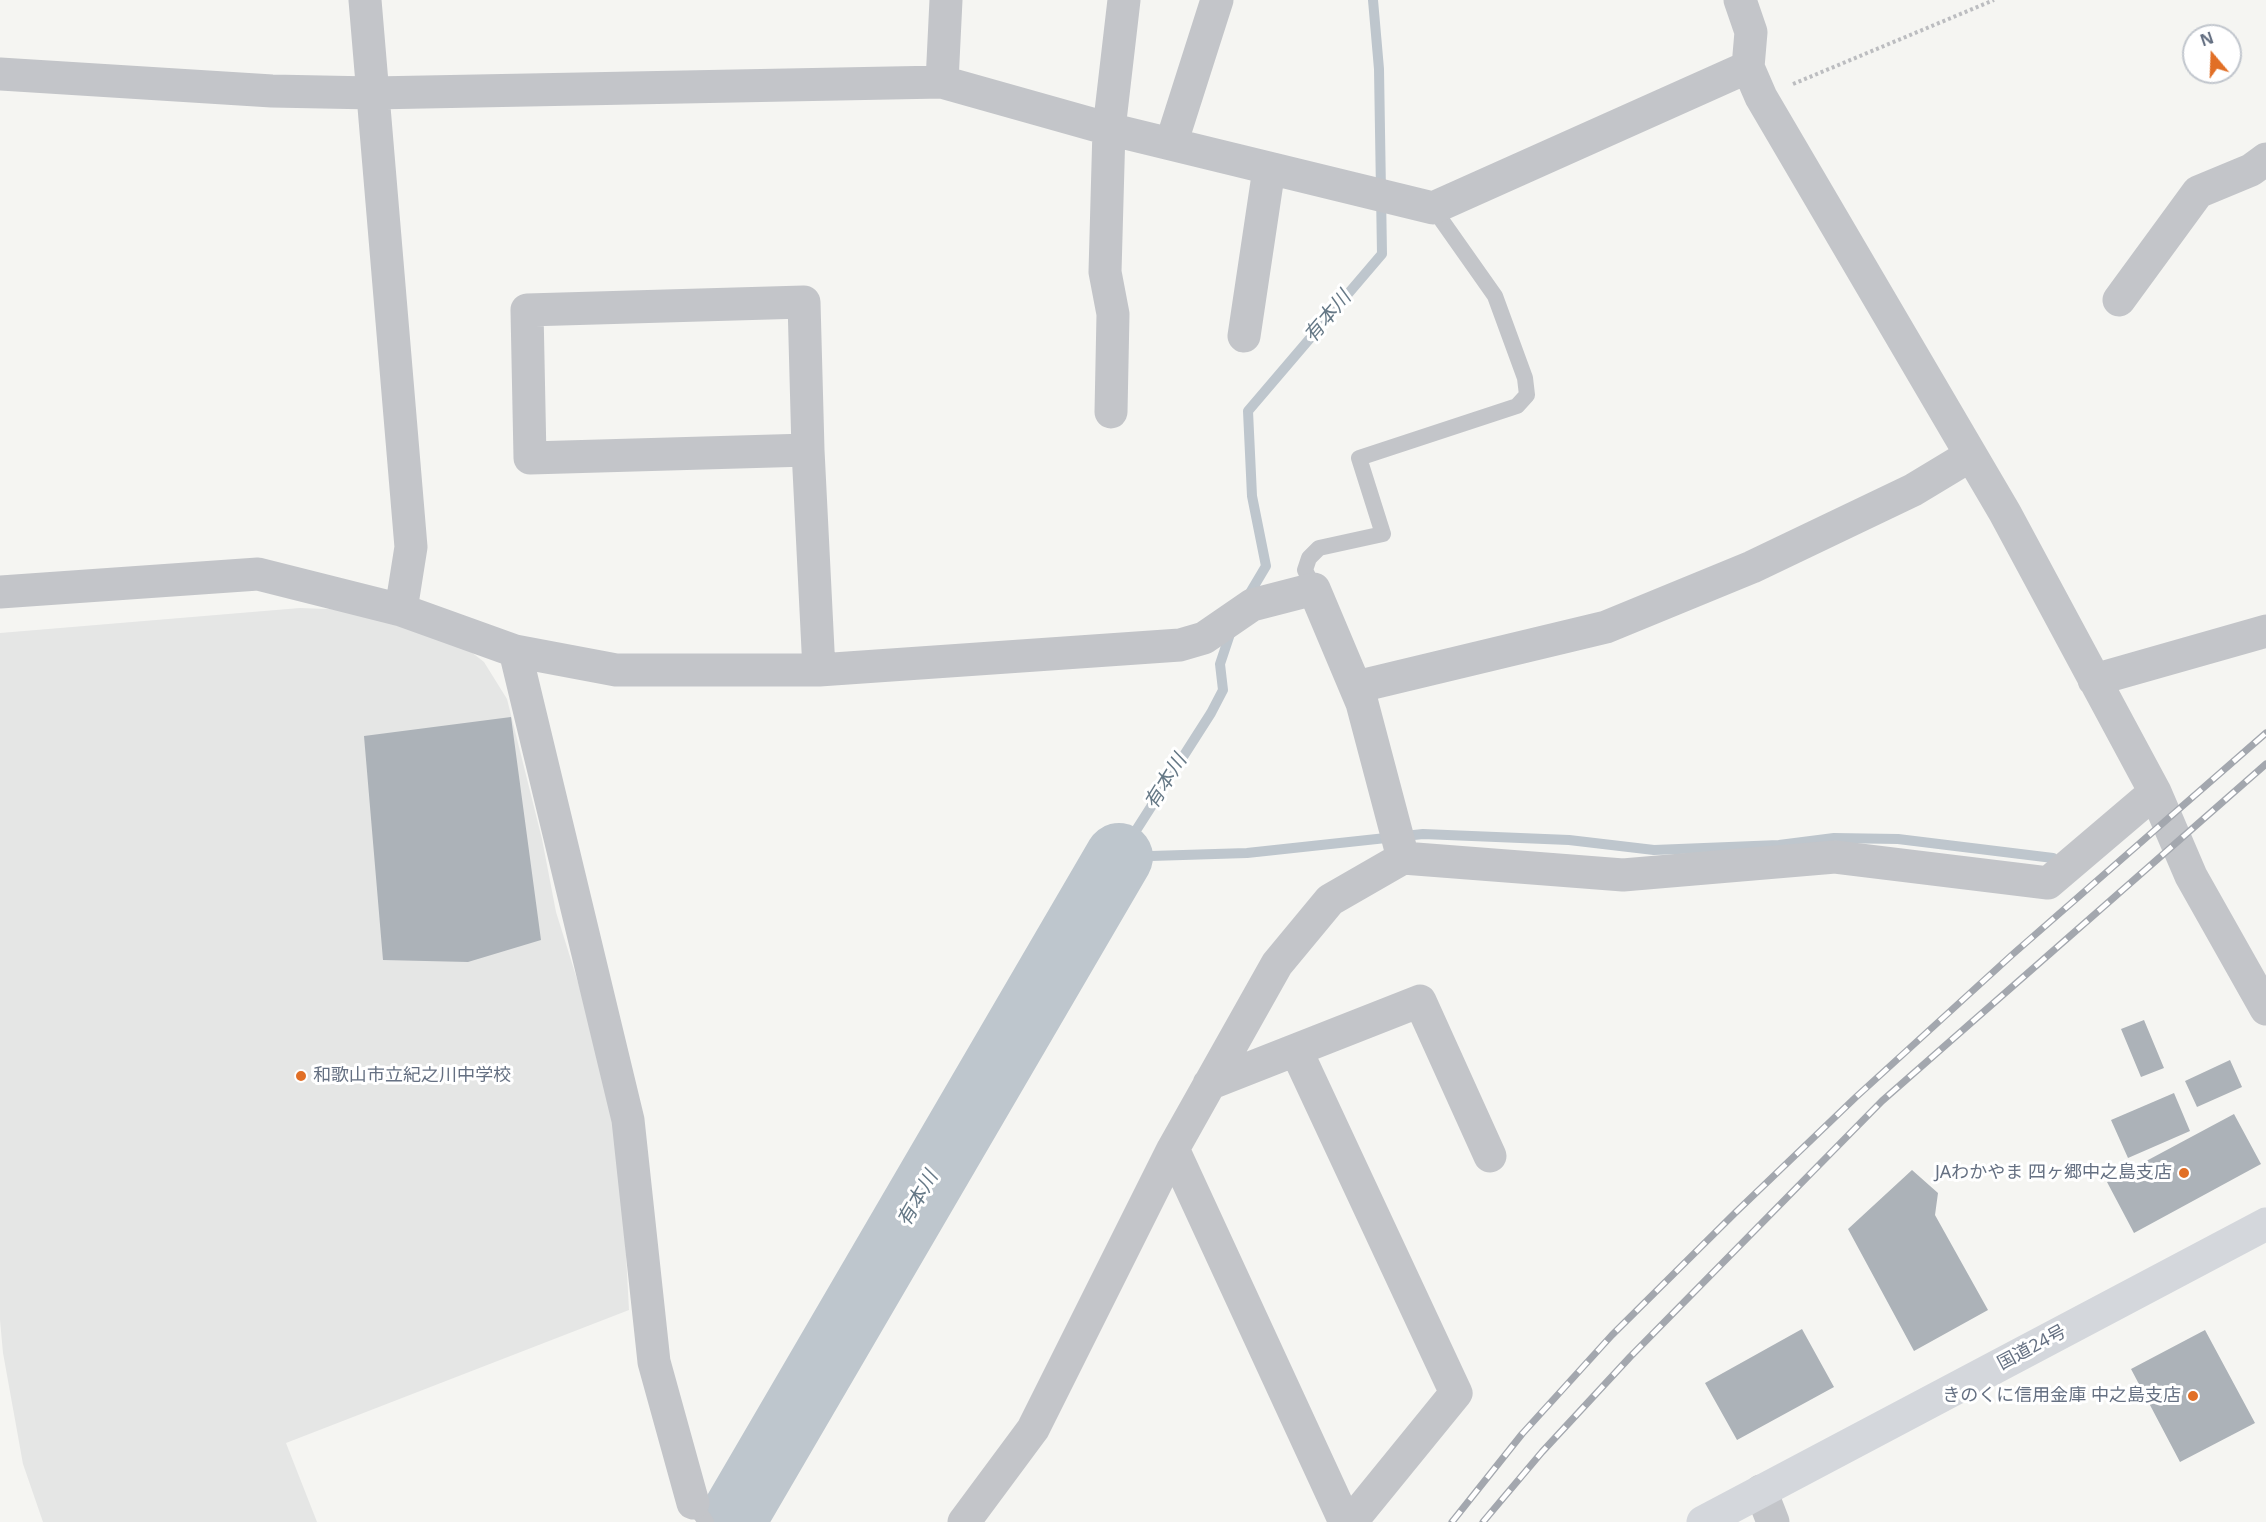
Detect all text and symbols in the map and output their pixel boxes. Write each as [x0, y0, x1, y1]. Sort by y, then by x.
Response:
north arrow [2182, 24, 2242, 84]
text: N [2197, 26, 2217, 51]
water label: 有本川 [1300, 286, 1356, 348]
water label: 有本川 [1140, 750, 1192, 814]
place label: 和歌山市立紀之川中学校 [313, 1065, 511, 1087]
marker: 和歌山市立紀之川中学校 [294, 1069, 308, 1083]
place label: JAわかやま 四ヶ郷中之島支店 [1935, 1162, 2172, 1184]
marker: JAわかやま 四ヶ郷中之島支店 [2177, 1166, 2191, 1180]
water label: 有本川 [893, 1167, 943, 1231]
street label: 国道24号 [1994, 1321, 2070, 1375]
place label: きのくに信用金庫 中之島支店 [1942, 1385, 2181, 1407]
marker: きのくに信用金庫 中之島支店 [2186, 1389, 2200, 1403]

